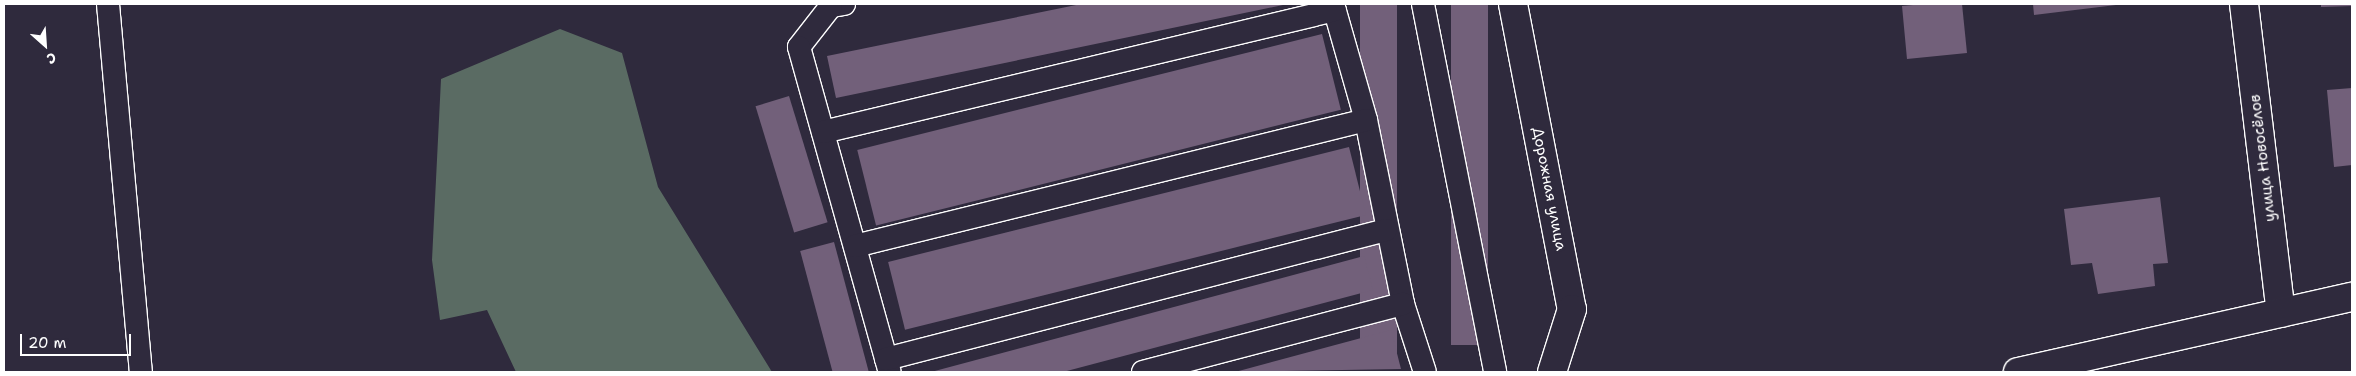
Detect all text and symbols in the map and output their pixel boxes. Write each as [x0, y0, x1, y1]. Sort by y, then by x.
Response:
north arrow [20, 20, 70, 70]
text: С [44, 49, 59, 68]
street label: улица Новосёлов [2246, 93, 2280, 223]
street label: Дорожная улица [1528, 126, 1570, 252]
scale bar [22, 324, 134, 356]
text: 20 m [28, 333, 67, 353]

